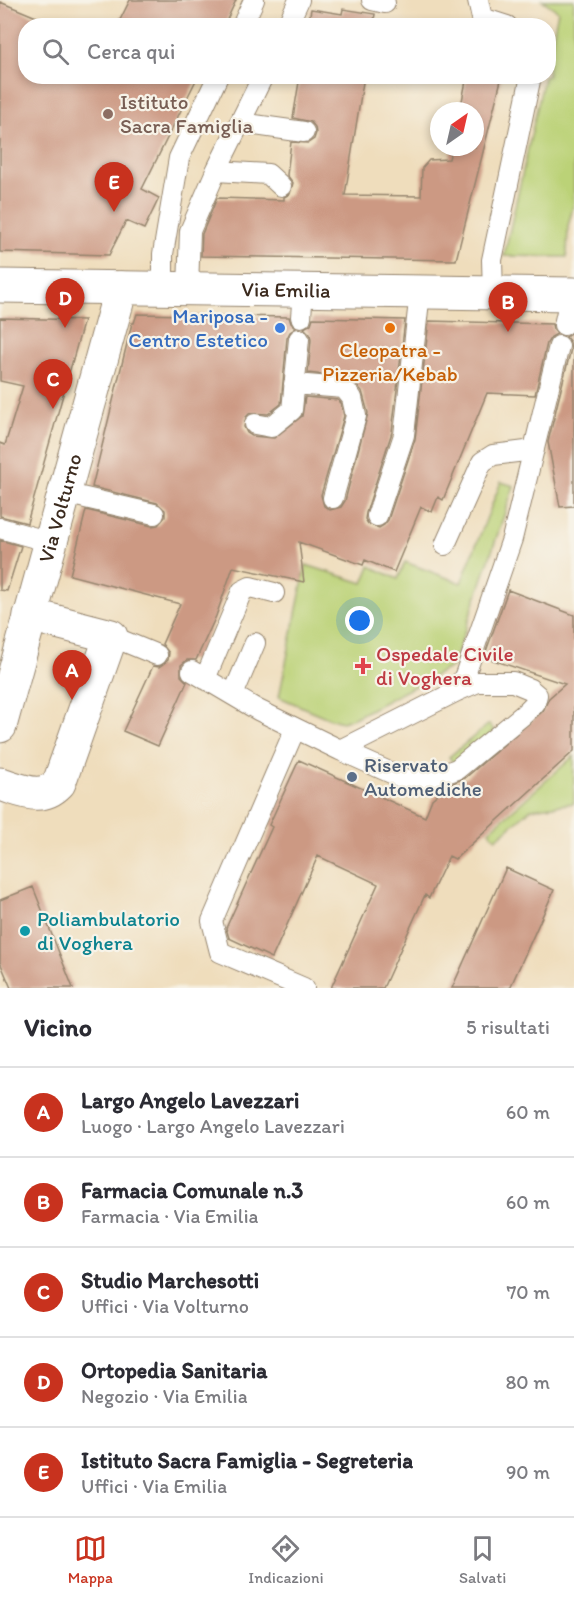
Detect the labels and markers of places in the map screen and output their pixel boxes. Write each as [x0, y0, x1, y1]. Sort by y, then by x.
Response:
place label: Istituto Sacra Famiglia [120, 89, 253, 138]
marker: Istituto Sacra Famiglia [101, 107, 115, 121]
pin: E [94, 162, 134, 212]
pin: D [46, 278, 84, 328]
pin: B [488, 282, 528, 332]
place label: Mariposa - Centro Estetico [128, 303, 268, 352]
marker: Mariposa - Centro Estetico [273, 321, 287, 335]
marker: Cleopatra - Pizzeria/Kebab [383, 321, 397, 335]
place label: Cleopatra - Pizzeria/Kebab [322, 337, 458, 386]
pin: C [34, 360, 72, 409]
place label: Ospedale Civile di Voghera [376, 641, 514, 690]
pin: A [52, 650, 92, 700]
marker: Ospedale Civile di Voghera [354, 657, 372, 675]
place label: Riservato Automediche [364, 752, 482, 801]
marker: Riservato Automediche [345, 770, 359, 784]
place label: Poliambulatorio di Voghera [37, 906, 180, 955]
marker: Poliambulatorio di Voghera [18, 924, 32, 938]

